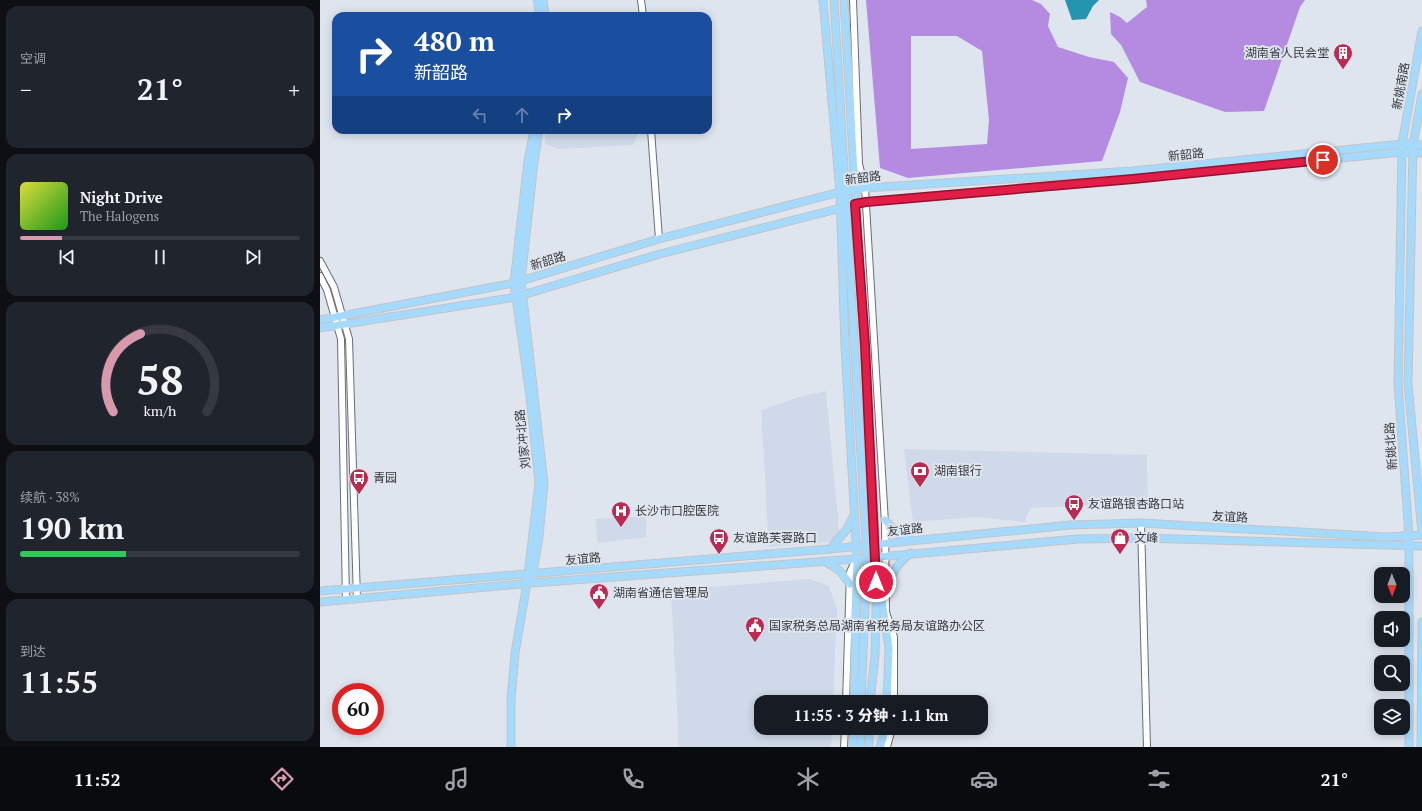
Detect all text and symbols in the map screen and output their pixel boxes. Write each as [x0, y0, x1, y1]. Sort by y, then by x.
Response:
text: 480 m [414, 22, 495, 59]
icon: right [348, 28, 400, 80]
building icon: 湖南省人民会堂 [1332, 42, 1354, 70]
place label: 湖南省人民会堂 [1245, 45, 1329, 60]
text: 空调 [20, 49, 46, 67]
text: 新韶路 [414, 60, 468, 84]
street label: 新姚南路 [1389, 61, 1412, 111]
text: 21° [137, 69, 183, 109]
text: − [20, 75, 32, 104]
text: + [288, 75, 300, 104]
icon: left [469, 104, 491, 126]
icon: ahead [511, 104, 533, 126]
icon: right [553, 104, 575, 126]
pin [1306, 143, 1340, 177]
street label: 新韶路 [1167, 145, 1205, 164]
icon: arrive [1312, 149, 1334, 171]
street label: 新韶路 [844, 168, 882, 187]
text: Night Drive [80, 187, 163, 207]
text: The Halogens [80, 207, 159, 225]
icon: previous [56, 246, 78, 268]
icon: pause [149, 246, 171, 268]
icon: next [242, 246, 264, 268]
street label: 新韶路 [528, 248, 567, 273]
text: 58 [136, 351, 184, 406]
text: km/h [144, 400, 177, 419]
street label: 刘家冲北路 [512, 408, 533, 470]
street label: 新姚北路 [1381, 422, 1400, 471]
bank icon: 湖南银行 [909, 460, 931, 488]
place label: 湖南银行 [934, 463, 982, 478]
bus stop icon: 青园 [348, 467, 370, 495]
place label: 青园 [373, 470, 397, 485]
text: 续航 · 38% [20, 488, 80, 506]
bus stop icon: 友谊路银杏路口站 [1063, 493, 1085, 521]
place label: 友谊路银杏路口站 [1088, 496, 1184, 511]
hospital icon: 长沙市口腔医院 [610, 500, 632, 528]
place label: 长沙市口腔医院 [635, 503, 719, 518]
text: 190 km [20, 508, 124, 548]
street label: 友谊路 [1212, 508, 1248, 525]
street label: 友谊路 [886, 520, 924, 539]
bus stop icon: 友谊路芙蓉路口 [708, 527, 730, 555]
shop icon: 文峰 [1109, 527, 1131, 555]
place label: 友谊路芙蓉路口 [733, 530, 817, 545]
place label: 文峰 [1134, 530, 1158, 545]
street label: 友谊路 [564, 549, 602, 568]
position arrow [855, 561, 897, 603]
north arrow [1374, 567, 1410, 603]
map controls [1374, 567, 1410, 735]
public building icon: 湖南省通信管理局 [588, 582, 610, 610]
place label: 湖南省通信管理局 [613, 585, 709, 600]
button: sound [1374, 611, 1410, 647]
public building icon: 国家税务总局湖南省税务局友谊路办公区 [744, 615, 766, 643]
place label: 国家税务总局湖南省税务局友谊路办公区 [769, 618, 985, 633]
text: 到达 [20, 642, 46, 660]
button: search [1374, 655, 1410, 691]
text: 11:55 [20, 662, 98, 702]
speed limit sign: 60 [332, 683, 384, 735]
button: layers [1374, 699, 1410, 735]
text: 11:55 · 3 分钟 · 1.1 km [794, 705, 948, 725]
icon: directions [268, 765, 296, 793]
icon: music [443, 765, 471, 793]
icon: phone [619, 765, 647, 793]
icon: climate [794, 765, 822, 793]
icon: car [970, 765, 998, 793]
icon: filters [1145, 765, 1173, 793]
text: 11:52 [74, 767, 121, 791]
text: 21° [1320, 767, 1348, 791]

